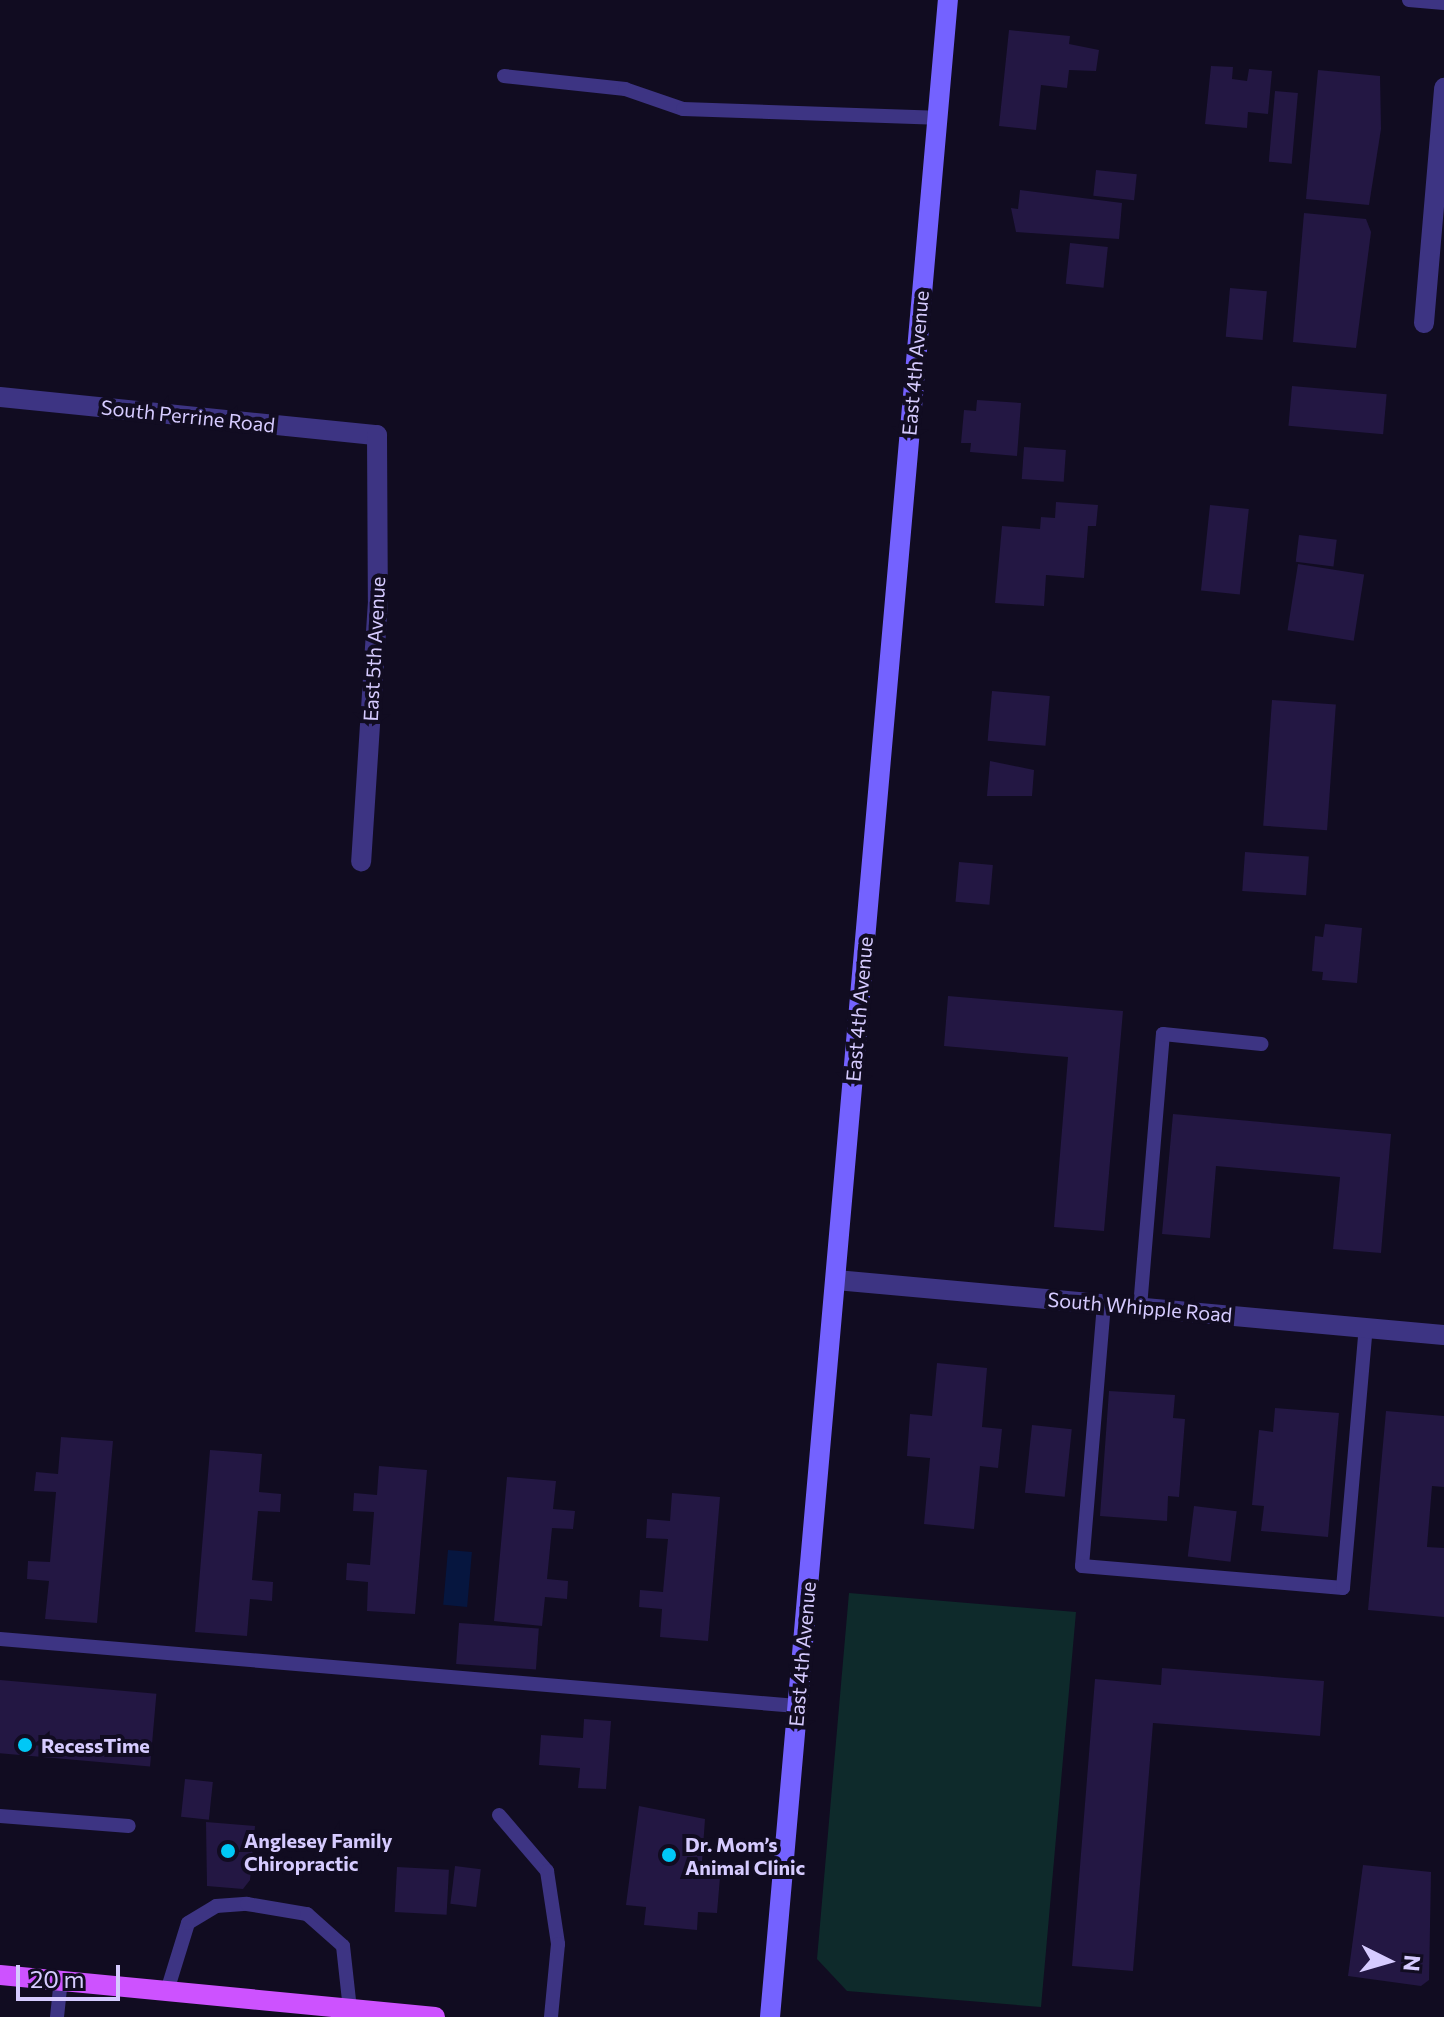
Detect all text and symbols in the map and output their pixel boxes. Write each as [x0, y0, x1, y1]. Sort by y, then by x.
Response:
street label: East 4th Avenue [897, 289, 933, 437]
street label: South Perrine Road [100, 395, 276, 437]
street label: East 5th Avenue [358, 576, 390, 722]
street label: East 4th Avenue [841, 935, 877, 1083]
street label: South Whipple Road [1047, 1287, 1233, 1327]
street label: East 4th Avenue [784, 1580, 820, 1728]
place label: RecessTime [41, 1733, 150, 1757]
marker: RecessTime [16, 1736, 34, 1754]
place label: Anglesey Family Chiropractic [244, 1828, 392, 1875]
place label: Dr. Mom’s Animal Clinic [685, 1832, 805, 1879]
marker: Anglesey Family Chiropractic [219, 1842, 237, 1860]
marker: Dr. Mom’s Animal Clinic [660, 1846, 678, 1864]
north arrow [1348, 1921, 1428, 2001]
scale bar [20, 1949, 124, 1999]
text: N [1398, 1954, 1427, 1973]
text: 20 m [30, 1964, 84, 1993]

